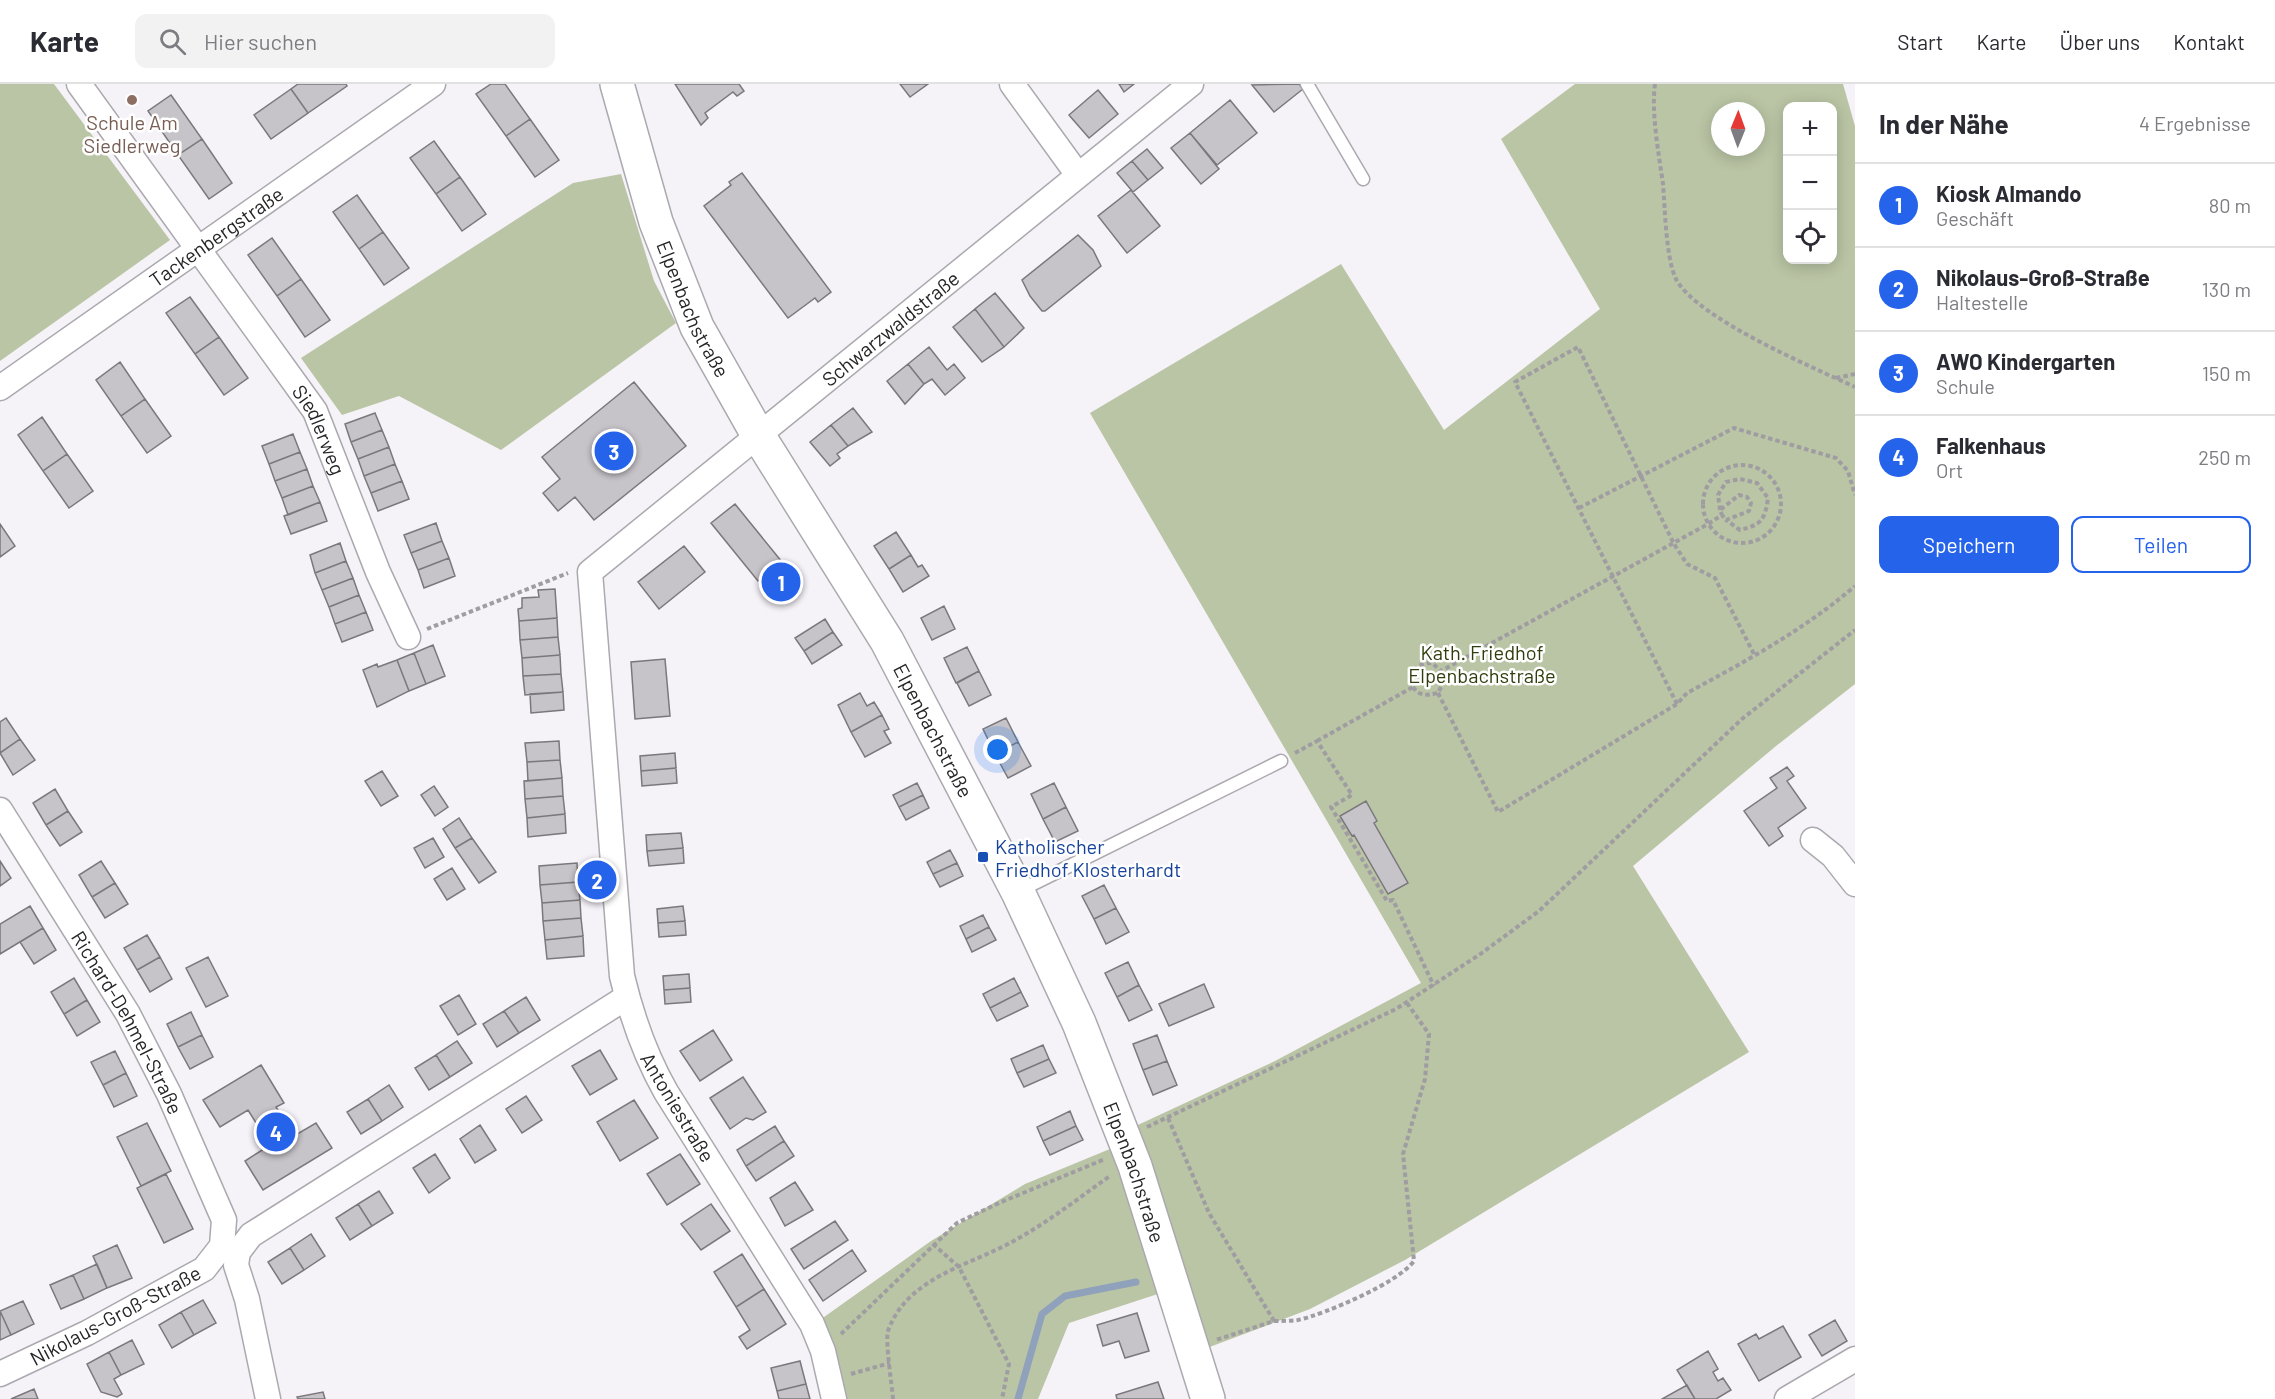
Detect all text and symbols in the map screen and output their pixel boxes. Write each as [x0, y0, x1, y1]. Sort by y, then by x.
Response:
search box [135, 14, 555, 68]
text: Karte [30, 24, 99, 58]
icon: search [156, 25, 189, 58]
text: Hier suchen [204, 28, 317, 54]
text: Start [1897, 29, 1944, 54]
text: Karte [1977, 29, 2027, 54]
text: Über uns [2060, 29, 2140, 54]
text: Kontakt [2173, 29, 2245, 54]
marker: Schule Am Siedlerweg [125, 93, 139, 107]
north arrow [1711, 102, 1765, 156]
map controls [1783, 102, 1837, 264]
button: + [1783, 102, 1837, 156]
text: In der Nähe [1879, 108, 2009, 139]
place label: Schule Am Siedlerweg [84, 110, 180, 157]
text: 4 Ergebnisse [2139, 111, 2251, 135]
button: − [1783, 156, 1837, 210]
text: Kiosk Almando [1936, 180, 2082, 206]
street label: Tackenbergstraße [144, 181, 288, 292]
text: 1 [1895, 193, 1902, 217]
text: 80 m [2209, 193, 2251, 217]
text: Geschäft [1936, 206, 2014, 230]
button: locate [1783, 210, 1837, 264]
street label: Elpenbachstraße [652, 237, 735, 381]
text: Nikolaus-Groß-Straße [1936, 264, 2150, 290]
street label: Schwarzwaldstraße [817, 265, 964, 391]
text: 2 [1893, 277, 1904, 301]
text: 130 m [2202, 277, 2251, 301]
text: Haltestelle [1936, 290, 2028, 314]
text: AWO Kindergarten [1936, 348, 2115, 374]
text: 3 [1893, 361, 1904, 385]
text: 150 m [2202, 361, 2251, 385]
text: Schule [1936, 374, 1995, 398]
street label: Siedlerweg [288, 380, 351, 478]
pin: 3 [594, 428, 634, 473]
text: Falkenhaus [1936, 432, 2046, 458]
text: 4 [1892, 445, 1905, 469]
text: 250 m [2198, 445, 2251, 469]
text: Ort [1936, 458, 1963, 482]
button: Speichern [1879, 516, 2059, 573]
button: Teilen [2071, 516, 2251, 573]
pin: 1 [762, 560, 800, 604]
park label: Kath. Friedhof Elpenbachstraße [1408, 640, 1556, 687]
street label: Elpenbachstraße [889, 659, 978, 801]
your location [983, 735, 1012, 764]
place label: Katholischer Friedhof Klosterhardt [995, 834, 1181, 881]
marker: Katholischer Friedhof Klosterhardt [976, 850, 990, 864]
pin: 2 [578, 858, 616, 902]
street label: Richard-Dehmel-Straße [67, 926, 188, 1118]
street label: Antoniestraße [636, 1048, 720, 1166]
street label: Elpenbachstraße [1099, 1098, 1170, 1245]
pin: 4 [256, 1110, 296, 1154]
street label: Nikolaus-Groß-Straße [26, 1260, 204, 1370]

